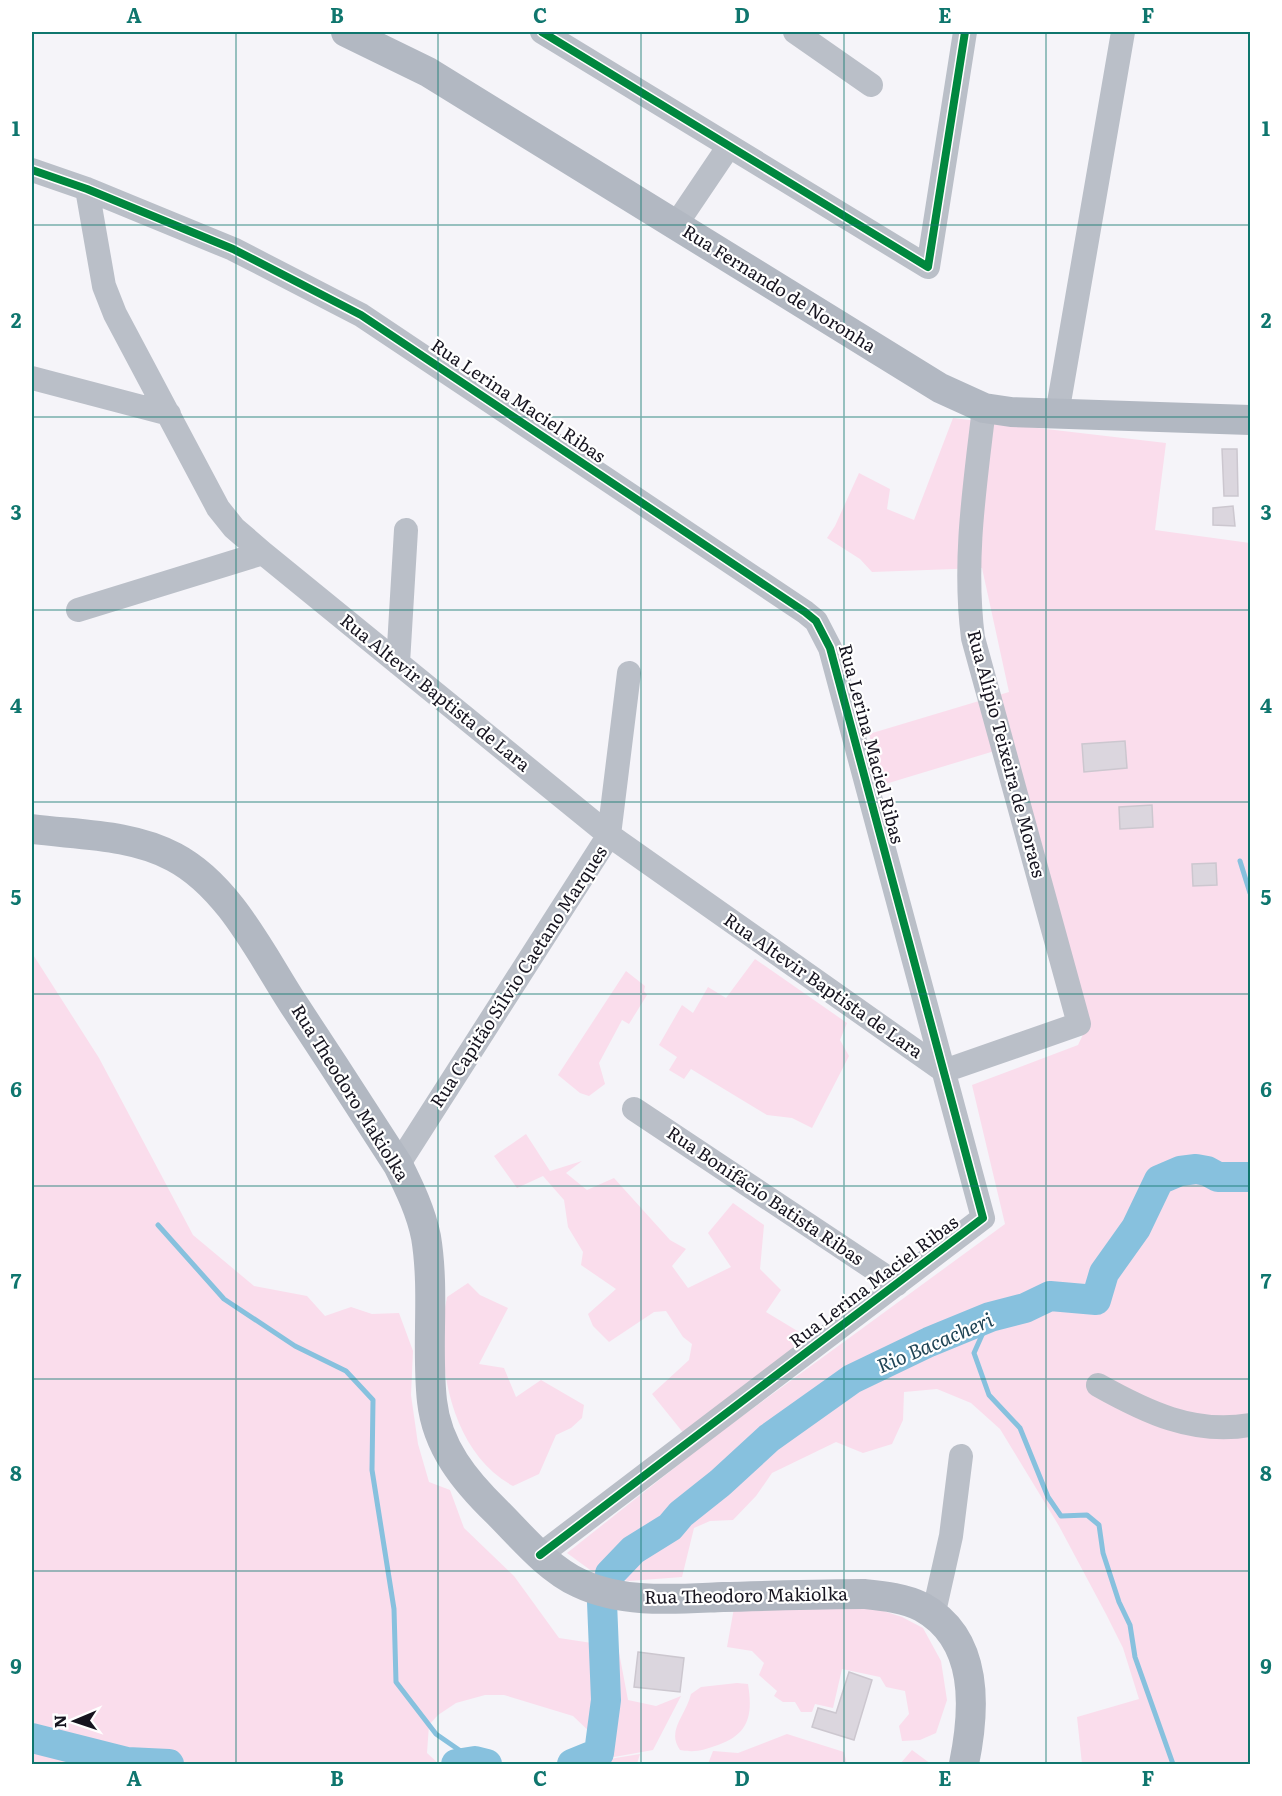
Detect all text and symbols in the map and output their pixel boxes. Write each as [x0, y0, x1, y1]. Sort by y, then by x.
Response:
text: A [126, 0, 142, 29]
text: B [330, 0, 344, 29]
text: C [533, 0, 547, 29]
text: D [734, 0, 750, 29]
text: E [938, 0, 952, 29]
text: F [1142, 0, 1155, 29]
text: 1 [12, 112, 20, 142]
text: 1 [1262, 112, 1270, 142]
street label: Rua Fernando de Noronha [678, 217, 882, 359]
text: 2 [11, 304, 22, 334]
text: 2 [1261, 304, 1272, 334]
street label: Rua Lerina Maciel Ribas [426, 331, 612, 468]
text: 3 [10, 496, 22, 526]
text: 3 [1260, 496, 1272, 526]
street label: Rua Altevir Baptista de Lara [335, 606, 537, 777]
street label: Rua Alípio Teixeira de Moraes [961, 627, 1053, 880]
street label: Rua Lerina Maciel Ribas [833, 641, 912, 846]
text: 4 [10, 689, 22, 719]
text: 4 [1260, 689, 1272, 719]
street label: Rua Capitão Sílvio Caetano Marques [423, 840, 613, 1113]
text: 5 [11, 881, 22, 911]
text: 5 [1261, 881, 1272, 911]
street label: Rua Altevir Baptista de Lara [719, 905, 929, 1064]
street label: Rua Theodoro Makiolka [286, 999, 417, 1186]
text: 6 [10, 1073, 22, 1103]
text: 6 [1260, 1073, 1272, 1103]
street label: Rua Bonifácio Batista Ribas [662, 1119, 870, 1271]
street label: Rua Lerina Maciel Ribas [783, 1208, 963, 1353]
text: 7 [11, 1265, 22, 1295]
text: 7 [1261, 1265, 1272, 1295]
water label: Rio Bacacheri [871, 1303, 997, 1379]
text: 8 [10, 1457, 22, 1487]
text: 8 [1260, 1457, 1272, 1487]
street label: Rua Theodoro Makiolka [644, 1579, 848, 1610]
text: 9 [10, 1650, 22, 1680]
text: 9 [1260, 1650, 1272, 1680]
north arrow [45, 1691, 105, 1751]
text: N [47, 1714, 71, 1729]
text: A [126, 1762, 142, 1792]
text: B [330, 1762, 344, 1792]
text: C [533, 1762, 547, 1792]
text: D [734, 1762, 750, 1792]
text: E [938, 1762, 952, 1792]
text: F [1142, 1762, 1155, 1792]

